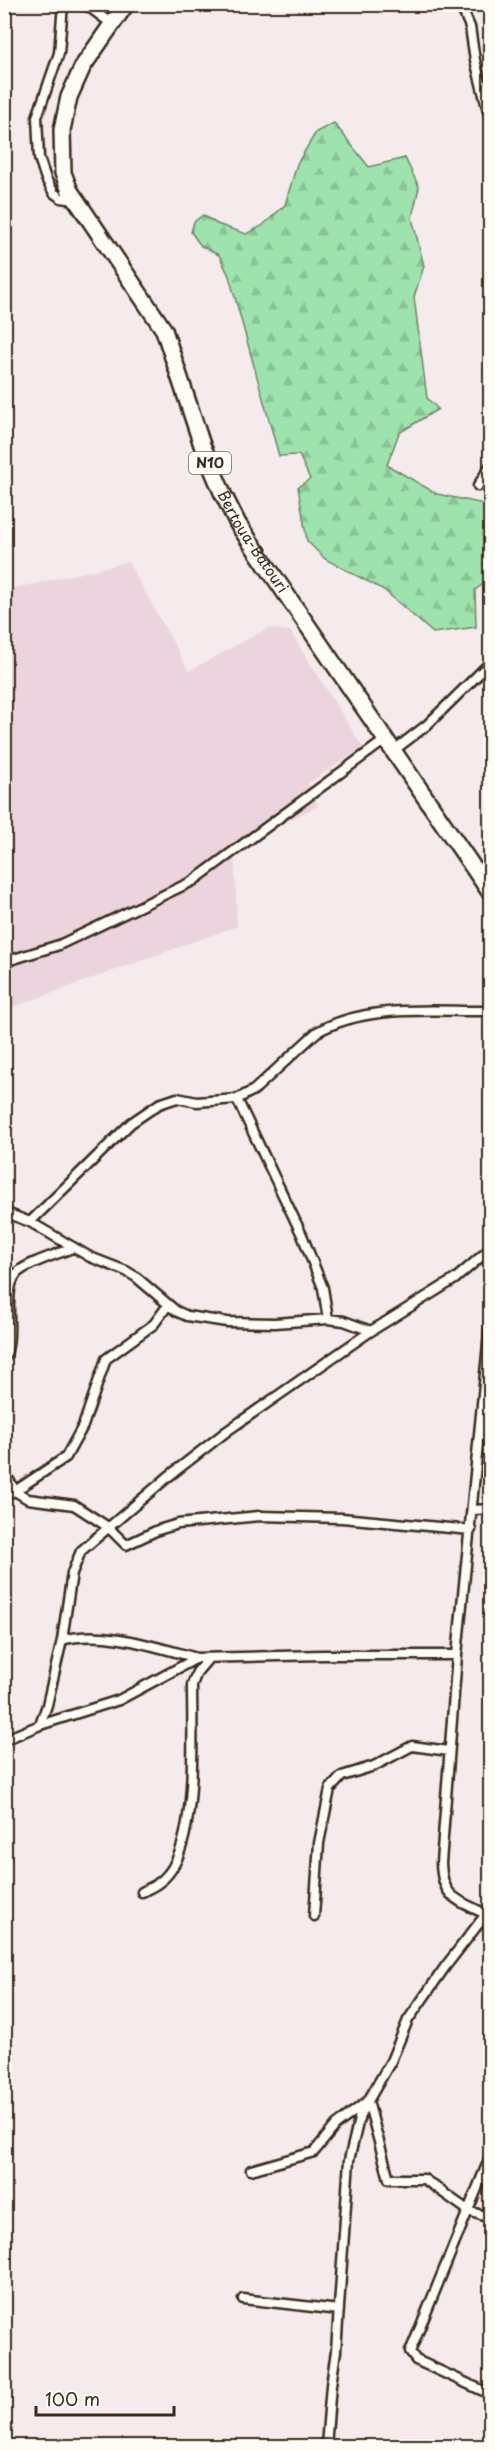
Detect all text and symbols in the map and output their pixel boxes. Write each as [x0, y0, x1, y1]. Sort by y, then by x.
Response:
road number: N10 [189, 452, 231, 474]
street label: Bertoua-Batouri [213, 486, 295, 597]
scale bar [36, 2379, 174, 2417]
text: 100 m [45, 2385, 100, 2412]

